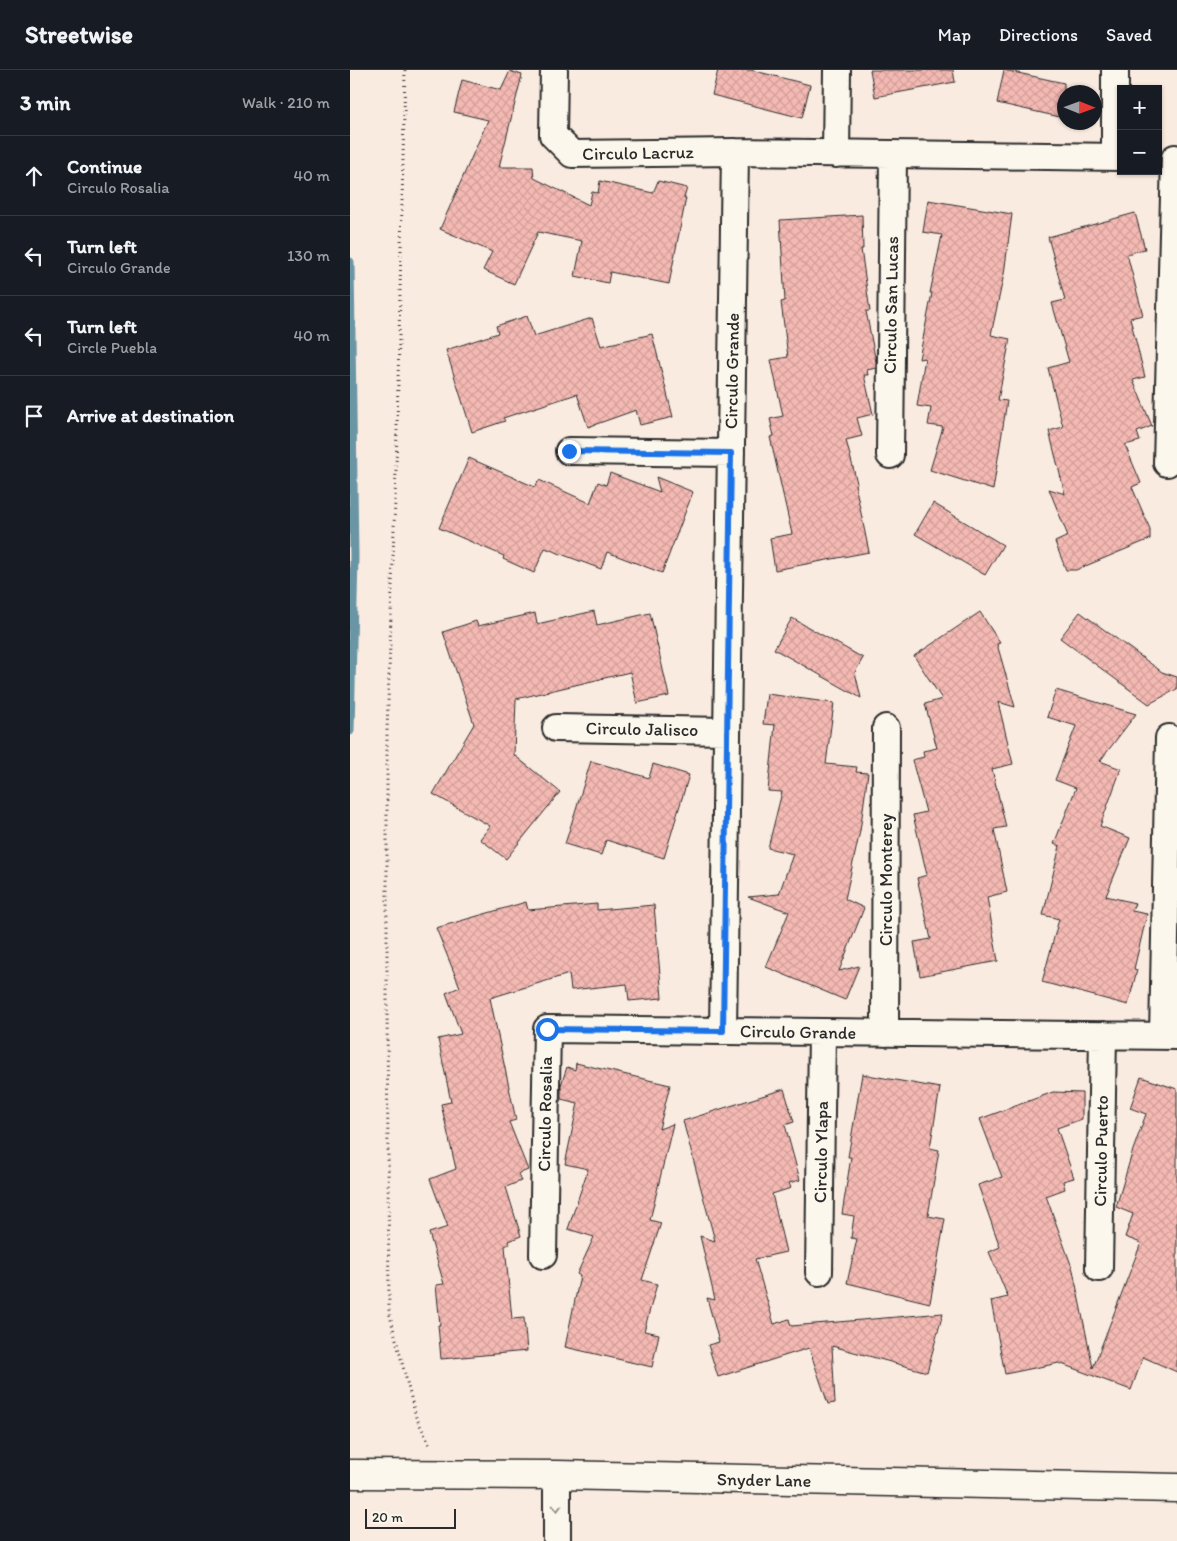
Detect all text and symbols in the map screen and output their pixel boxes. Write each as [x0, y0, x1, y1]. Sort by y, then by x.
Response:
text: Streetwise [25, 20, 133, 49]
text: Map [938, 24, 971, 46]
text: Directions [999, 24, 1078, 46]
text: Saved [1106, 24, 1152, 46]
north arrow [1057, 85, 1102, 130]
map controls [1117, 85, 1162, 175]
button: + [1117, 85, 1162, 130]
text: 3 min [20, 90, 70, 115]
text: Walk · 210 m [242, 93, 330, 112]
button: − [1117, 130, 1162, 175]
street label: Circulo Lacruz [582, 141, 695, 165]
text: Continue [67, 155, 142, 178]
icon: ahead [20, 162, 48, 190]
text: 40 m [293, 166, 330, 185]
text: Circulo Rosalia [67, 178, 170, 197]
text: Turn left [67, 235, 137, 258]
street label: Circulo San Lucas [879, 236, 903, 374]
icon: left [20, 242, 48, 270]
text: 130 m [287, 246, 330, 265]
text: Circulo Grande [67, 258, 171, 277]
street label: Circulo Grande [720, 313, 744, 429]
text: Turn left [67, 315, 137, 338]
icon: left [20, 322, 48, 350]
text: 40 m [293, 326, 330, 345]
text: Circle Puebla [67, 338, 157, 357]
icon: arrive [20, 402, 48, 430]
text: Arrive at destination [67, 404, 234, 427]
route end [558, 440, 581, 463]
street label: Circulo Jalisco [585, 717, 699, 741]
street label: Circulo Monterey [875, 813, 897, 946]
route start [536, 1018, 559, 1041]
street label: Circulo Grande [740, 1020, 856, 1044]
street label: Circulo Rosalia [533, 1055, 557, 1172]
street label: Circulo Puerto [1089, 1095, 1113, 1207]
street label: Circulo Ylapa [809, 1101, 833, 1203]
street label: Snyder Lane [717, 1468, 811, 1492]
one-way arrow [552, 1504, 562, 1512]
scale bar [365, 1506, 456, 1529]
text: 20 m [372, 1509, 403, 1526]

